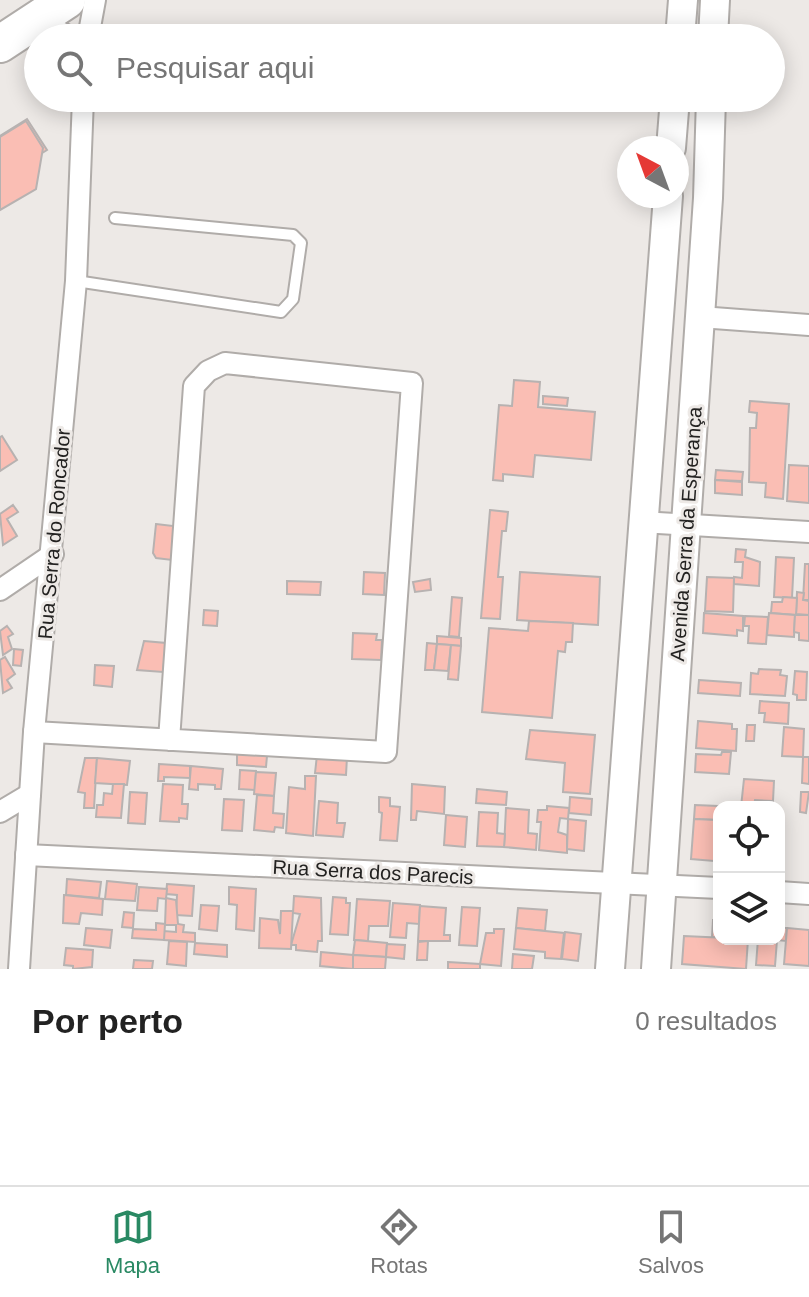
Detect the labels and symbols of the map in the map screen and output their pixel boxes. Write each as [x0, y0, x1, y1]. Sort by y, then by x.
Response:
north arrow [617, 136, 689, 208]
street label: Avenida Serra da Esperança [666, 405, 706, 662]
street label: Rua Serra do Roncador [34, 427, 74, 640]
street label: Rua Serra dos Parecis [272, 856, 474, 888]

